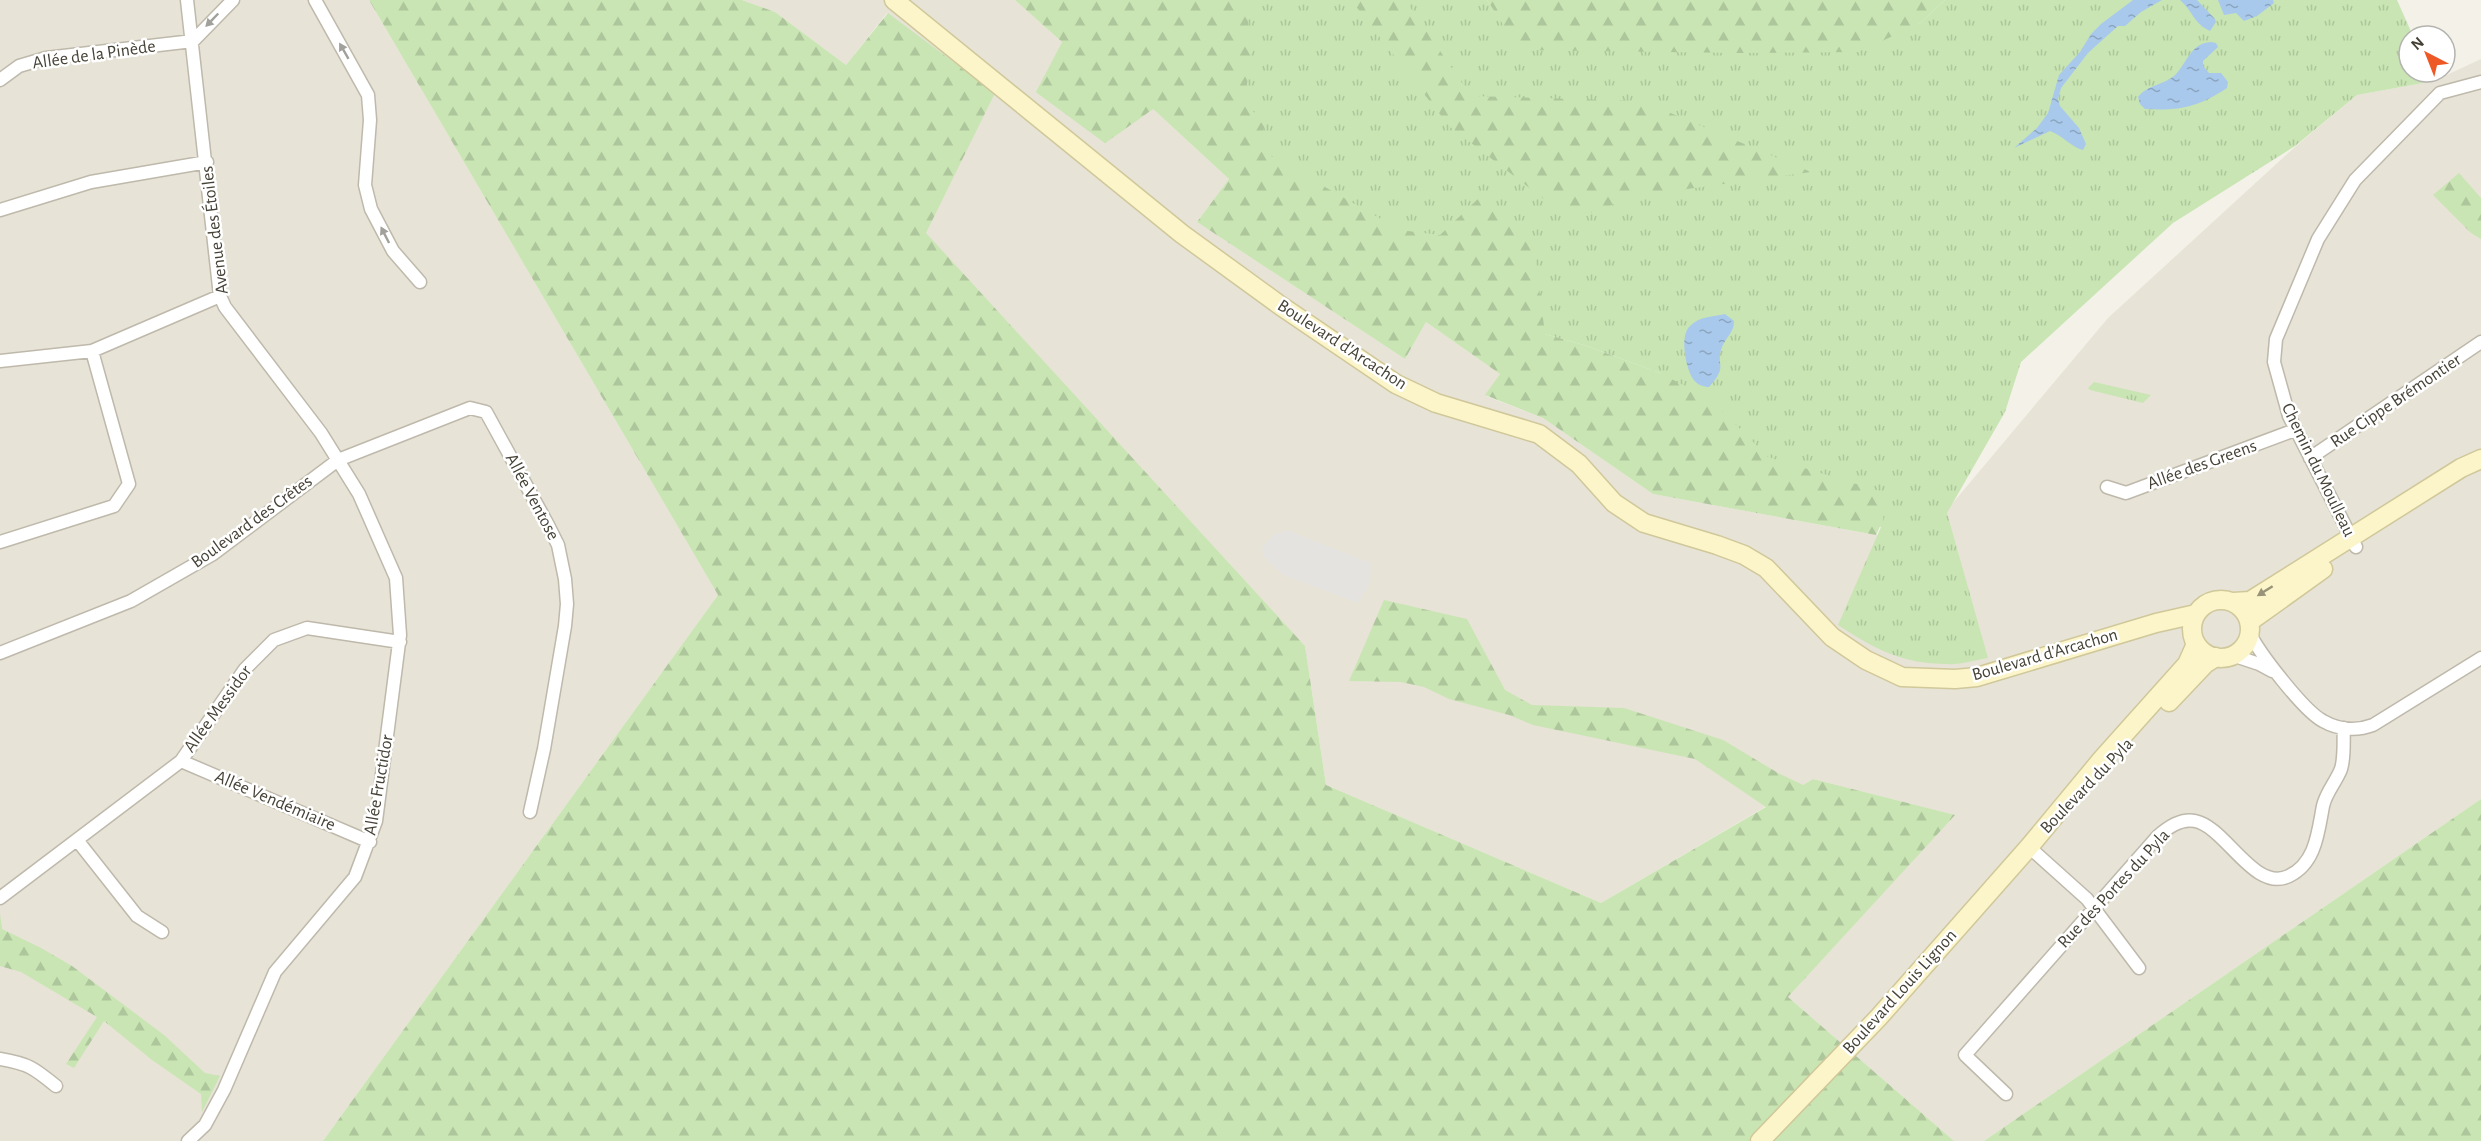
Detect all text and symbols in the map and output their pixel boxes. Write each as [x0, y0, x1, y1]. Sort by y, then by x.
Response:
one-way arrow [206, 12, 220, 26]
north arrow [2397, 24, 2457, 84]
text: N [2408, 34, 2427, 53]
street label: Allée de la Pinède [31, 37, 157, 73]
one-way arrow [339, 43, 350, 59]
street label: Avenue des Étoiles [195, 165, 232, 296]
one-way arrow [380, 227, 390, 244]
street label: Boulevard d'Arcachon [1274, 297, 1410, 393]
street label: Rue Cippe Brémontier [2327, 351, 2465, 451]
street label: Chemin du Moulleau [2278, 400, 2358, 540]
street label: Allée des Greens [2145, 437, 2259, 493]
street label: Allée Ventose [502, 451, 562, 543]
street label: Boulevard des Crêtes [188, 472, 316, 572]
one-way arrow [2257, 586, 2273, 597]
street label: Boulevard d'Arcachon [1970, 626, 2120, 684]
street label: Allée Messidor [181, 662, 256, 756]
street label: Allée Fructidor [361, 733, 397, 837]
street label: Boulevard du Pyla [2037, 735, 2137, 837]
street label: Allée Vendémiaire [212, 768, 338, 834]
street label: Rue des Portes du Pyla [2055, 826, 2173, 952]
street label: Boulevard Louis Lignon [1839, 926, 1961, 1058]

